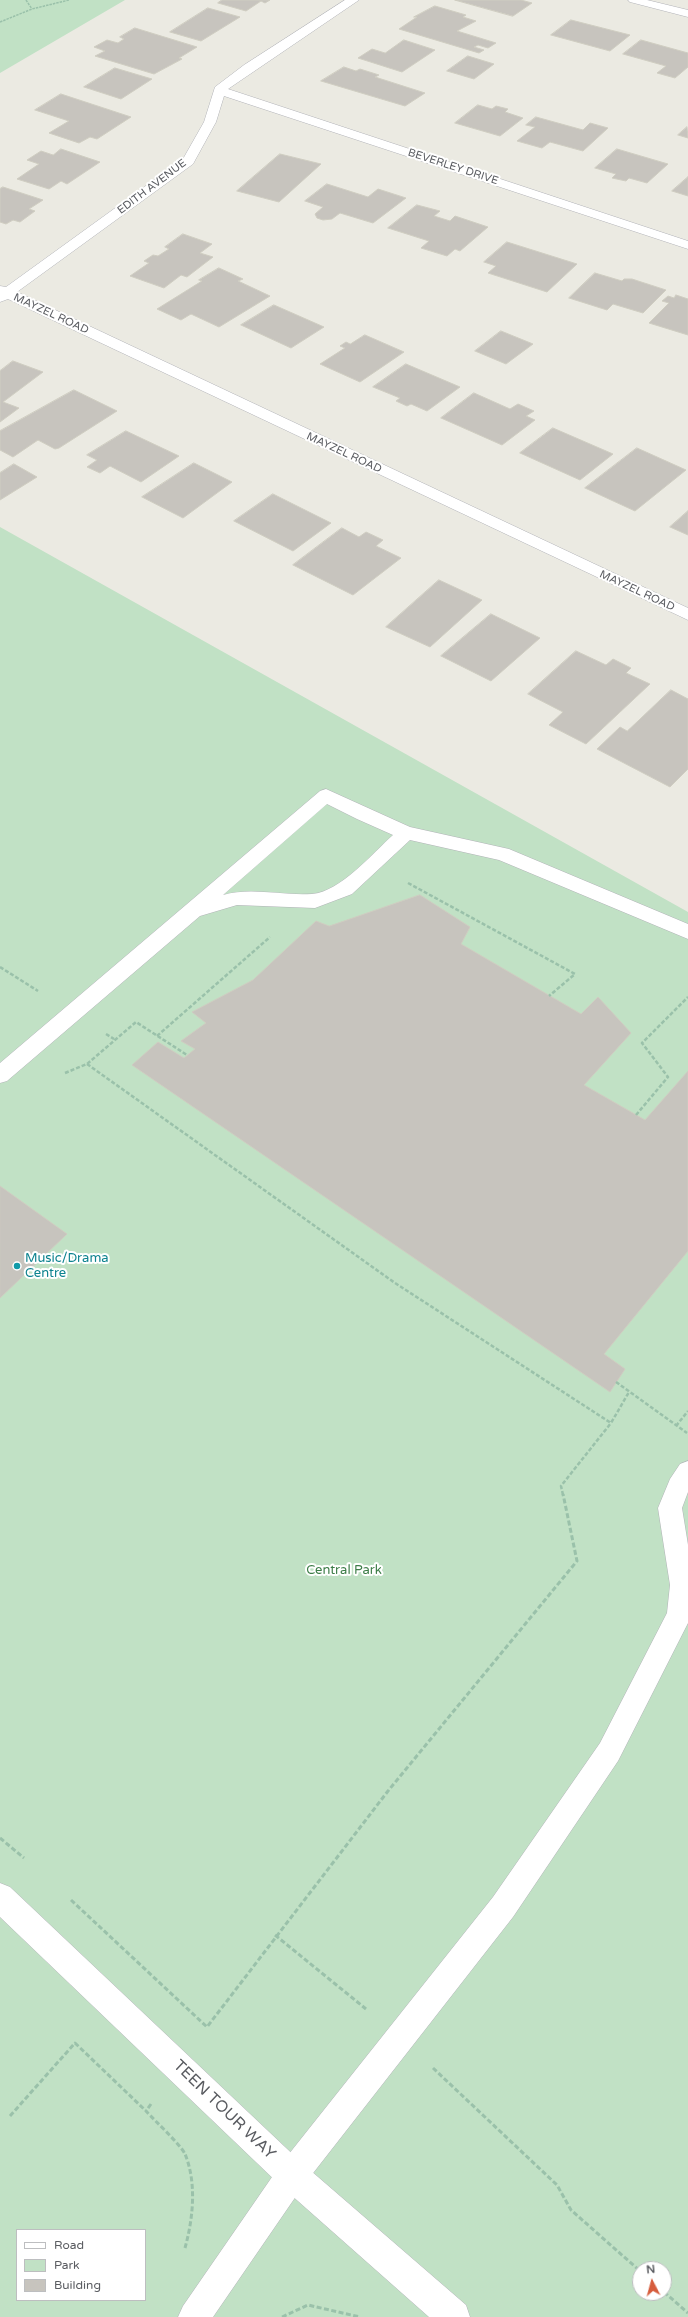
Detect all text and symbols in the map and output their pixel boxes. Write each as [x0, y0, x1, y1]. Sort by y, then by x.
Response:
street label: BEVERLEY DRIVE [406, 146, 500, 188]
street label: EDITH AVENUE [115, 157, 189, 217]
street label: MAYZEL ROAD [11, 291, 91, 337]
street label: MAYZEL ROAD [304, 430, 384, 476]
street label: MAYZEL ROAD [597, 568, 677, 614]
place label: Music/Drama Centre [25, 1251, 109, 1282]
marker: Music/Drama Centre [12, 1261, 22, 1271]
park label: Central Park [306, 1563, 382, 1579]
street label: TEEN TOUR WAY [169, 2056, 279, 2164]
legend [16, 2229, 146, 2301]
text: Road [54, 2238, 84, 2252]
text: Park [54, 2258, 80, 2272]
north arrow [632, 2261, 672, 2301]
text: N [646, 2263, 656, 2276]
text: Building [54, 2278, 101, 2292]

